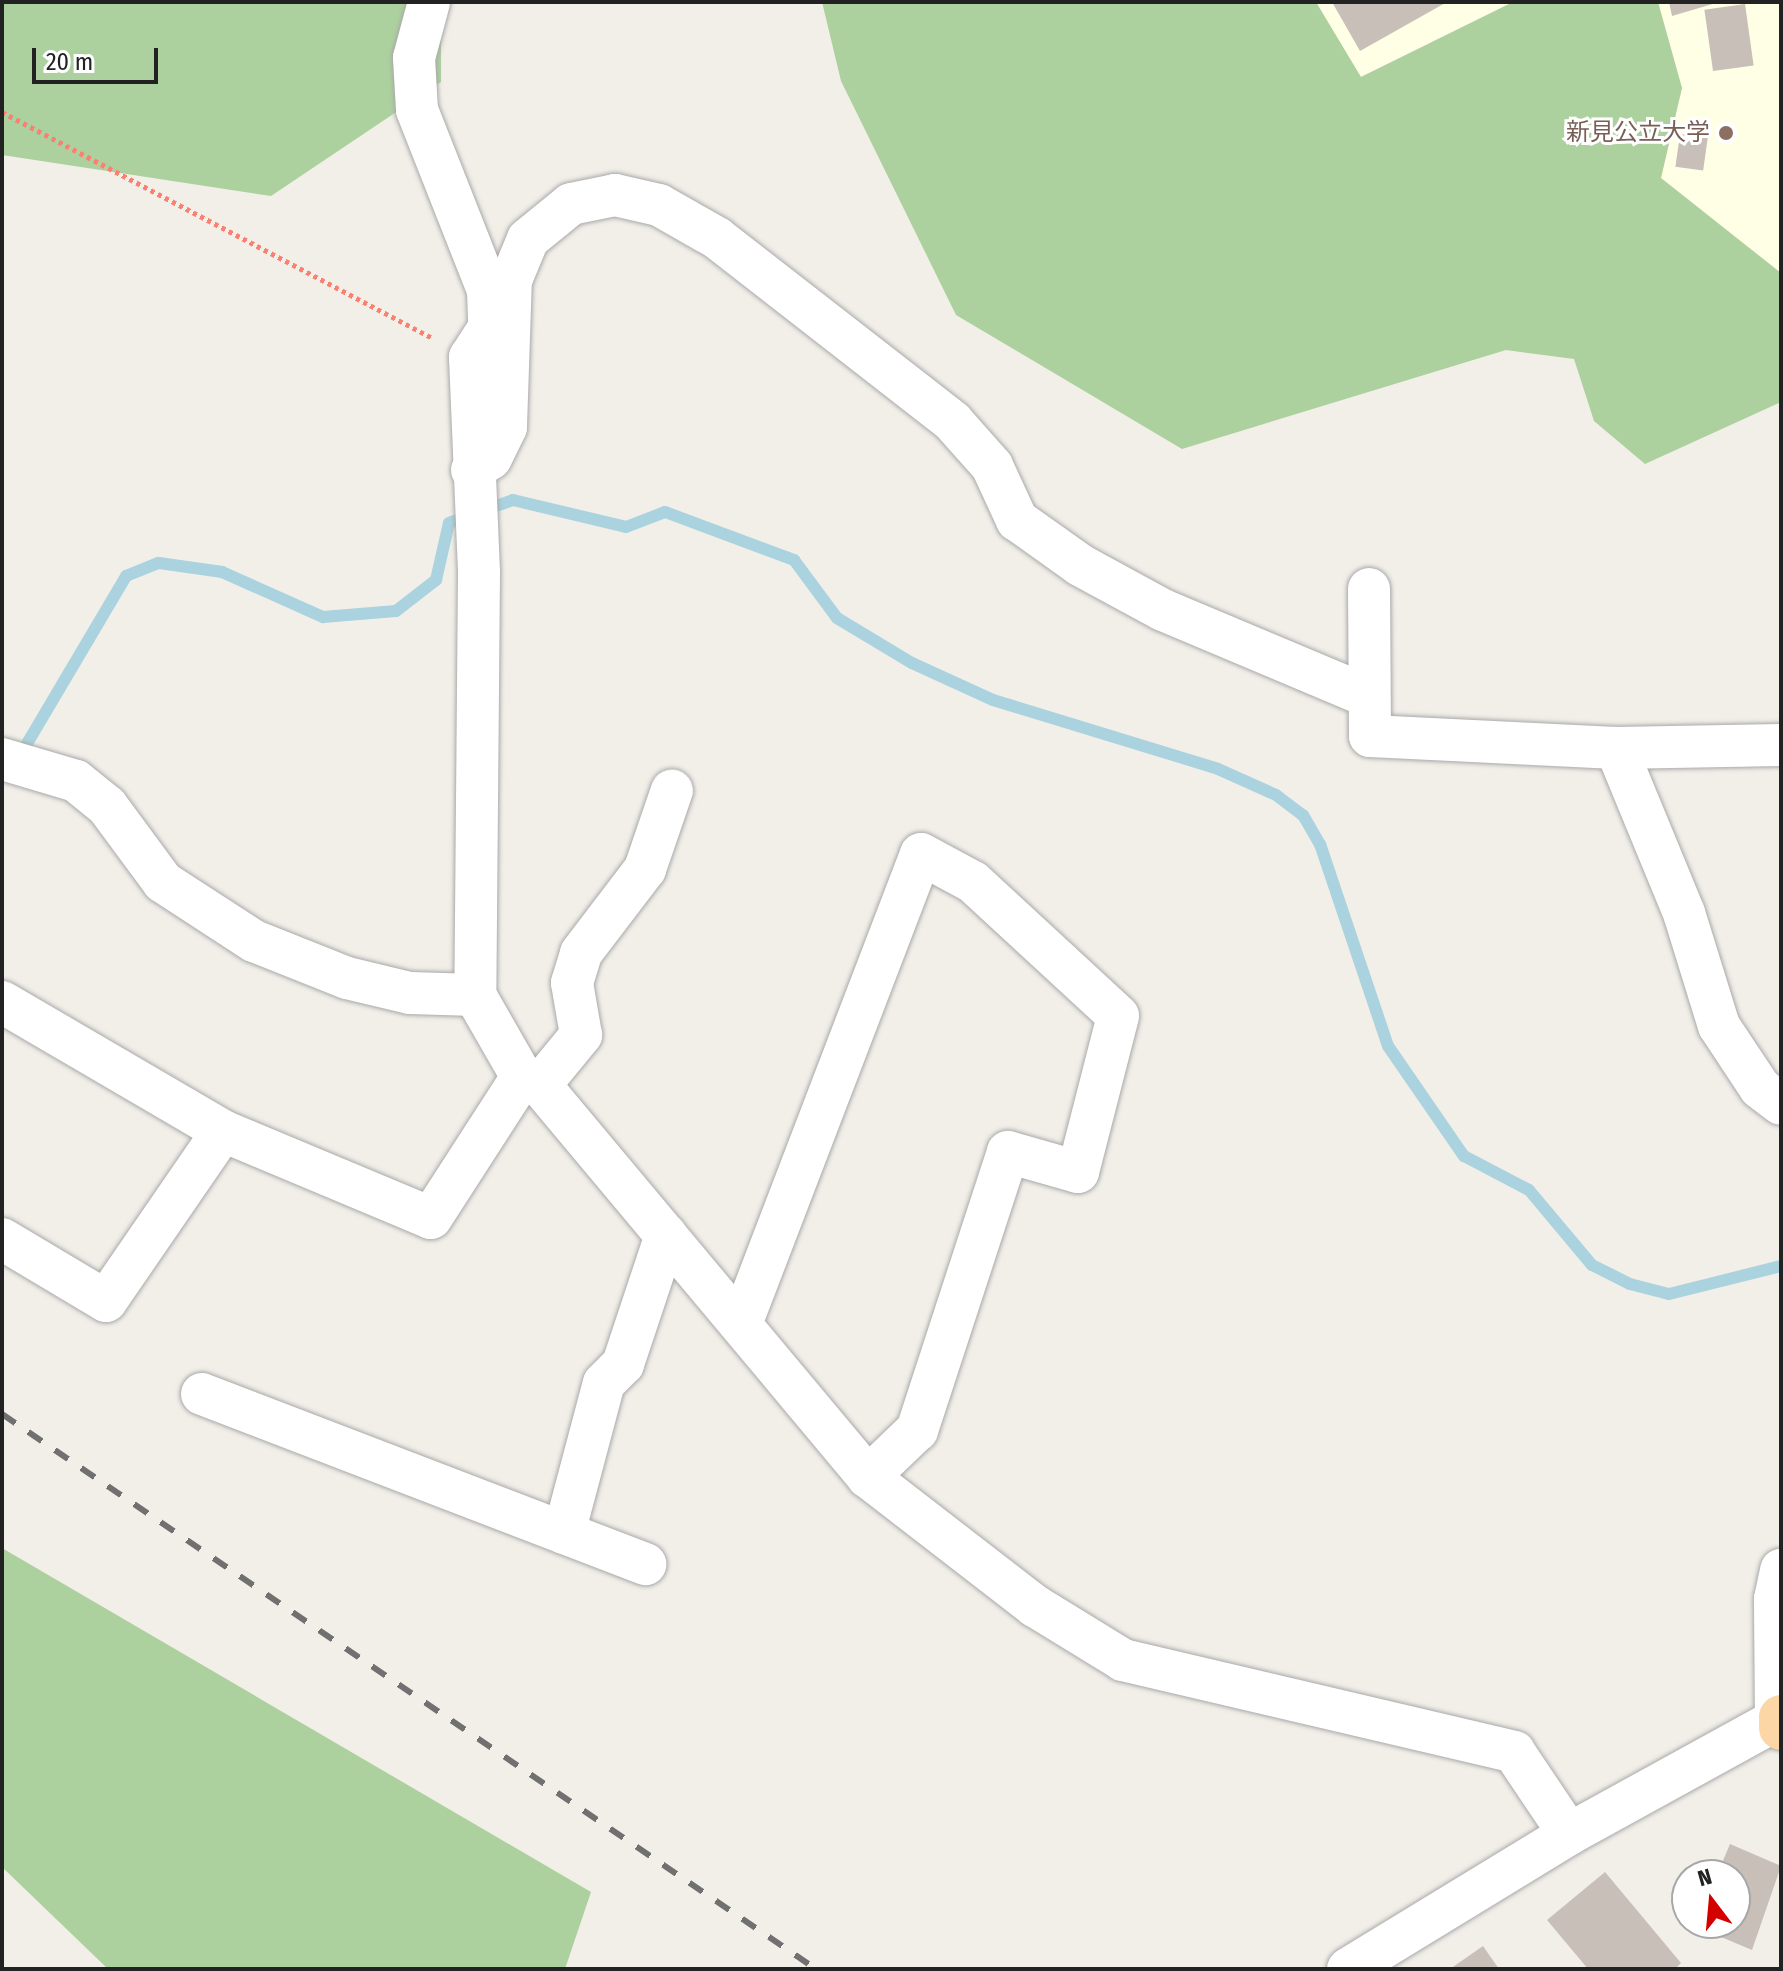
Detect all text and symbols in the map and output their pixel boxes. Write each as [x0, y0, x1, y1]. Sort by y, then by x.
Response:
scale bar [36, 32, 162, 82]
text: 20 m [46, 48, 93, 76]
place label: 新見公立大学 [1566, 119, 1710, 147]
marker: 新見公立大学 [1717, 124, 1735, 142]
north arrow [1671, 1859, 1751, 1939]
text: N [1695, 1863, 1715, 1892]

